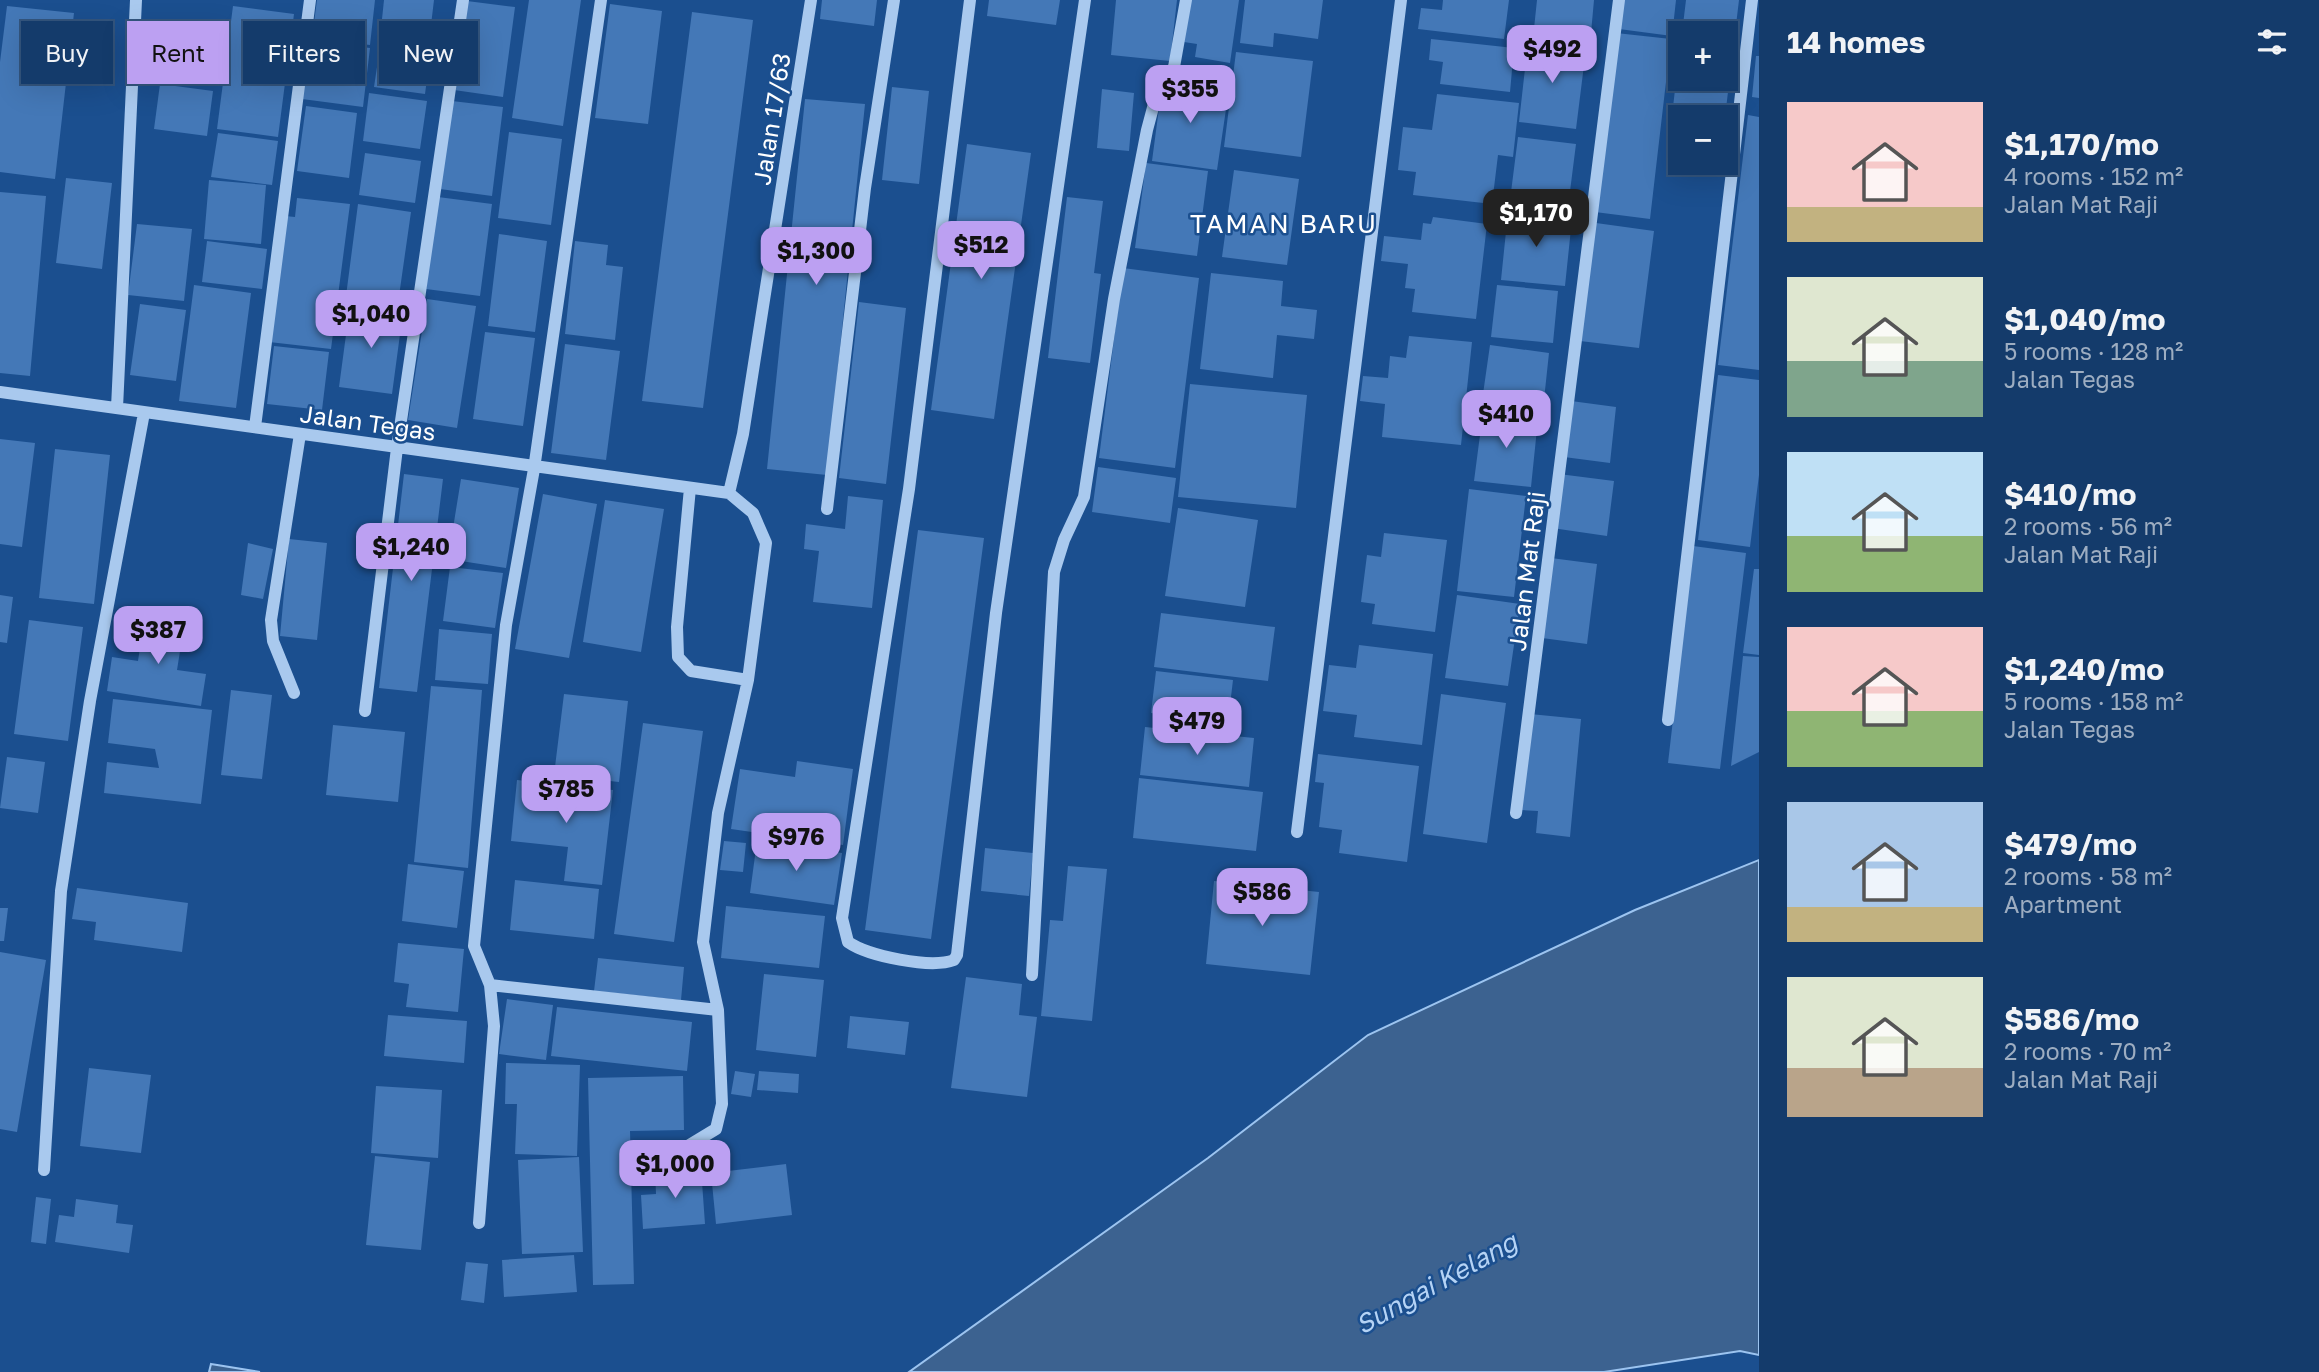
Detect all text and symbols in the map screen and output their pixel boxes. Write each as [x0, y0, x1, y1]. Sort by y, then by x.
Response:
chip: Buy [21, 21, 113, 84]
chip: Rent [127, 21, 229, 84]
chip: Filters [243, 21, 365, 84]
chip: New [379, 21, 478, 84]
map controls [1668, 21, 1738, 175]
button: + [1668, 21, 1738, 91]
icon: filters [2253, 23, 2291, 61]
text: 14 homes [1787, 24, 1926, 60]
pin: $492 [1511, 25, 1593, 85]
text: $492 [1523, 34, 1581, 62]
street label: Jalan 17/63 [746, 51, 796, 187]
pin: $355 [1149, 66, 1231, 125]
text: $355 [1161, 74, 1219, 102]
button: − [1668, 105, 1738, 175]
text: $1,170/mo [2004, 126, 2159, 162]
icon: home [1843, 130, 1927, 214]
text: 4 rooms · 152 m² [2004, 162, 2183, 190]
pin: $1,170 [1479, 190, 1593, 249]
text: Jalan Mat Raji [2004, 190, 2158, 218]
text: $1,170 [1499, 198, 1573, 226]
district label: TAMAN BARU [1190, 208, 1378, 239]
pin: $512 [940, 222, 1022, 281]
pin: $1,300 [759, 228, 873, 287]
text: $512 [953, 230, 1009, 258]
text: $1,300 [777, 236, 855, 264]
pin: $1,040 [314, 290, 428, 350]
text: $1,040 [332, 299, 410, 327]
text: $1,040/mo [2004, 301, 2166, 337]
icon: home [1843, 305, 1927, 389]
text: 5 rooms · 128 m² [2004, 337, 2183, 365]
text: Jalan Tegas [2004, 365, 2135, 393]
pin: $410 [1465, 391, 1547, 450]
street label: Jalan Tegas [298, 398, 438, 446]
text: $410 [1478, 399, 1534, 427]
text: $410/mo [2004, 476, 2136, 512]
icon: home [1843, 480, 1927, 564]
street label: Jalan Mat Raji [1502, 489, 1550, 653]
text: 2 rooms · 56 m² [2004, 512, 2172, 540]
pin: $1,240 [354, 524, 468, 583]
text: $1,240 [372, 532, 450, 560]
text: Jalan Mat Raji [2004, 540, 2158, 568]
pin: $387 [117, 606, 199, 666]
text: $387 [130, 615, 186, 643]
text: $1,240/mo [2004, 651, 2164, 687]
icon: home [1843, 655, 1927, 739]
text: 5 rooms · 158 m² [2004, 687, 2183, 715]
pin: $479 [1156, 698, 1238, 757]
text: $479 [1169, 706, 1225, 734]
text: Jalan Tegas [2004, 715, 2135, 743]
pin: $785 [525, 766, 607, 825]
text: $785 [538, 774, 594, 802]
pin: $976 [755, 814, 837, 873]
text: $976 [767, 822, 825, 850]
text: $479/mo [2004, 826, 2137, 862]
icon: home [1843, 830, 1927, 914]
text: 2 rooms · 58 m² [2004, 862, 2172, 890]
pin: $586 [1221, 869, 1303, 928]
text: $586 [1233, 877, 1291, 905]
text: Apartment [2004, 890, 2122, 918]
text: $586/mo [2004, 1001, 2139, 1037]
icon: home [1843, 1005, 1927, 1089]
text: 2 rooms · 70 m² [2004, 1037, 2171, 1065]
text: Jalan Mat Raji [2004, 1065, 2158, 1093]
pin: $1,000 [618, 1140, 732, 1200]
text: $1,000 [635, 1149, 715, 1177]
water label: Sungai Kelang [1350, 1225, 1524, 1340]

